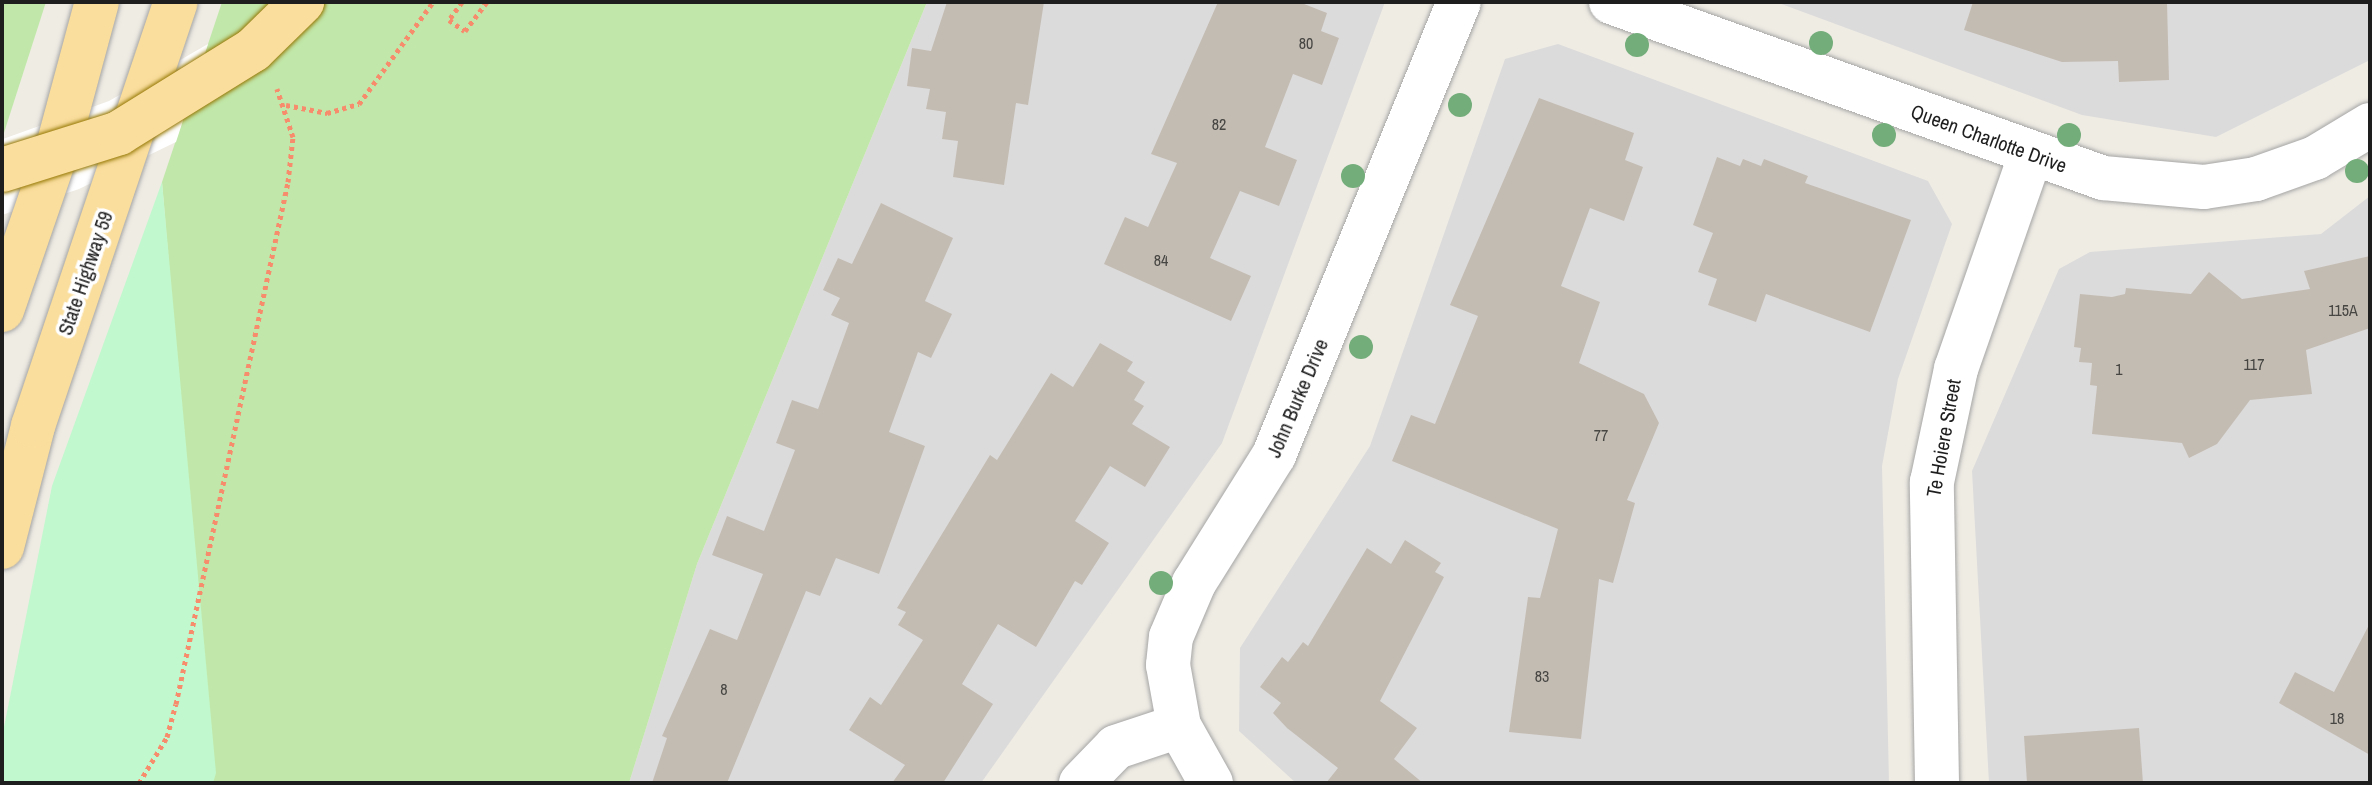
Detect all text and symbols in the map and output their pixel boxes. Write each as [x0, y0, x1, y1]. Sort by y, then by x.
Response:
house number: 80 [1299, 33, 1313, 53]
street label: Queen Charlotte Drive [1908, 99, 2070, 177]
house number: 82 [1212, 114, 1226, 134]
street label: State Highway 59 [53, 208, 117, 338]
house number: 84 [1154, 250, 1168, 270]
house number: 115A [2328, 300, 2358, 320]
street label: John Burke Drive [1261, 335, 1333, 461]
house number: 117 [2244, 354, 2264, 374]
house number: 1 [2115, 359, 2123, 379]
street label: Te Hoiere Street [1921, 377, 1965, 499]
house number: 77 [1594, 425, 1608, 445]
house number: 83 [1535, 666, 1549, 686]
house number: 8 [720, 679, 728, 699]
house number: 18 [2330, 708, 2344, 728]

